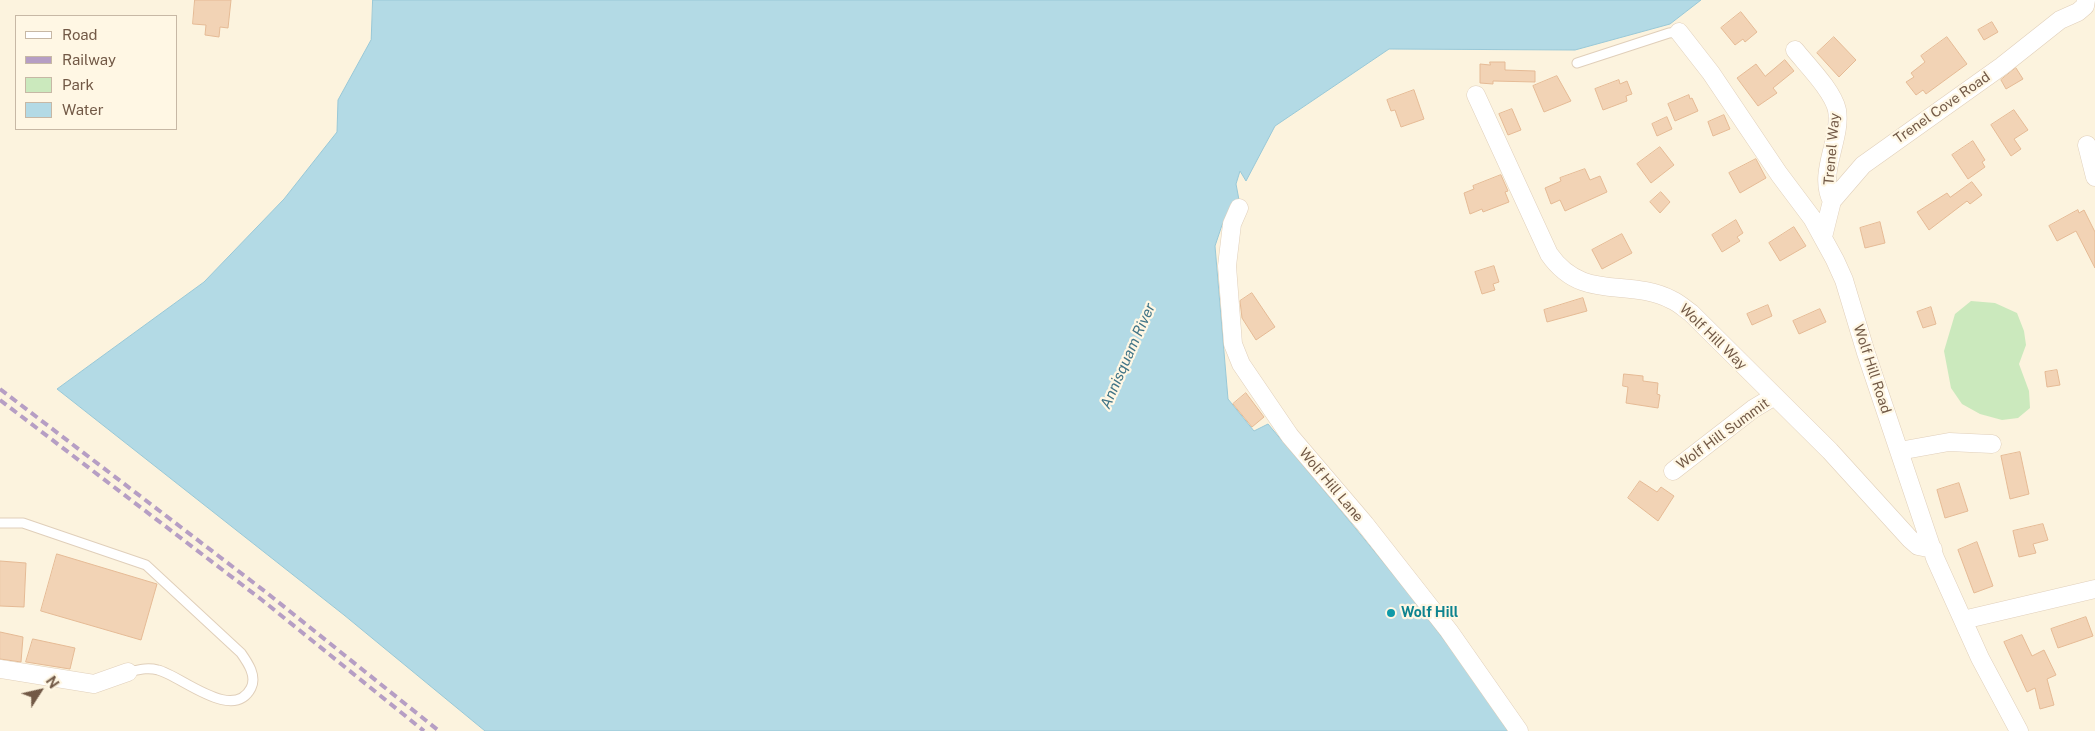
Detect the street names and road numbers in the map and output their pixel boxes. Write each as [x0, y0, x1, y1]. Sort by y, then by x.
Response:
street label: Trenel Cove Road [1891, 69, 1993, 147]
street label: Trenel Way [1820, 112, 1844, 186]
street label: Wolf Hill Way [1676, 301, 1750, 373]
street label: Wolf Hill Road [1850, 322, 1894, 416]
street label: Wolf Hill Summit [1673, 395, 1773, 473]
street label: Wolf Hill Lane [1295, 445, 1367, 525]

